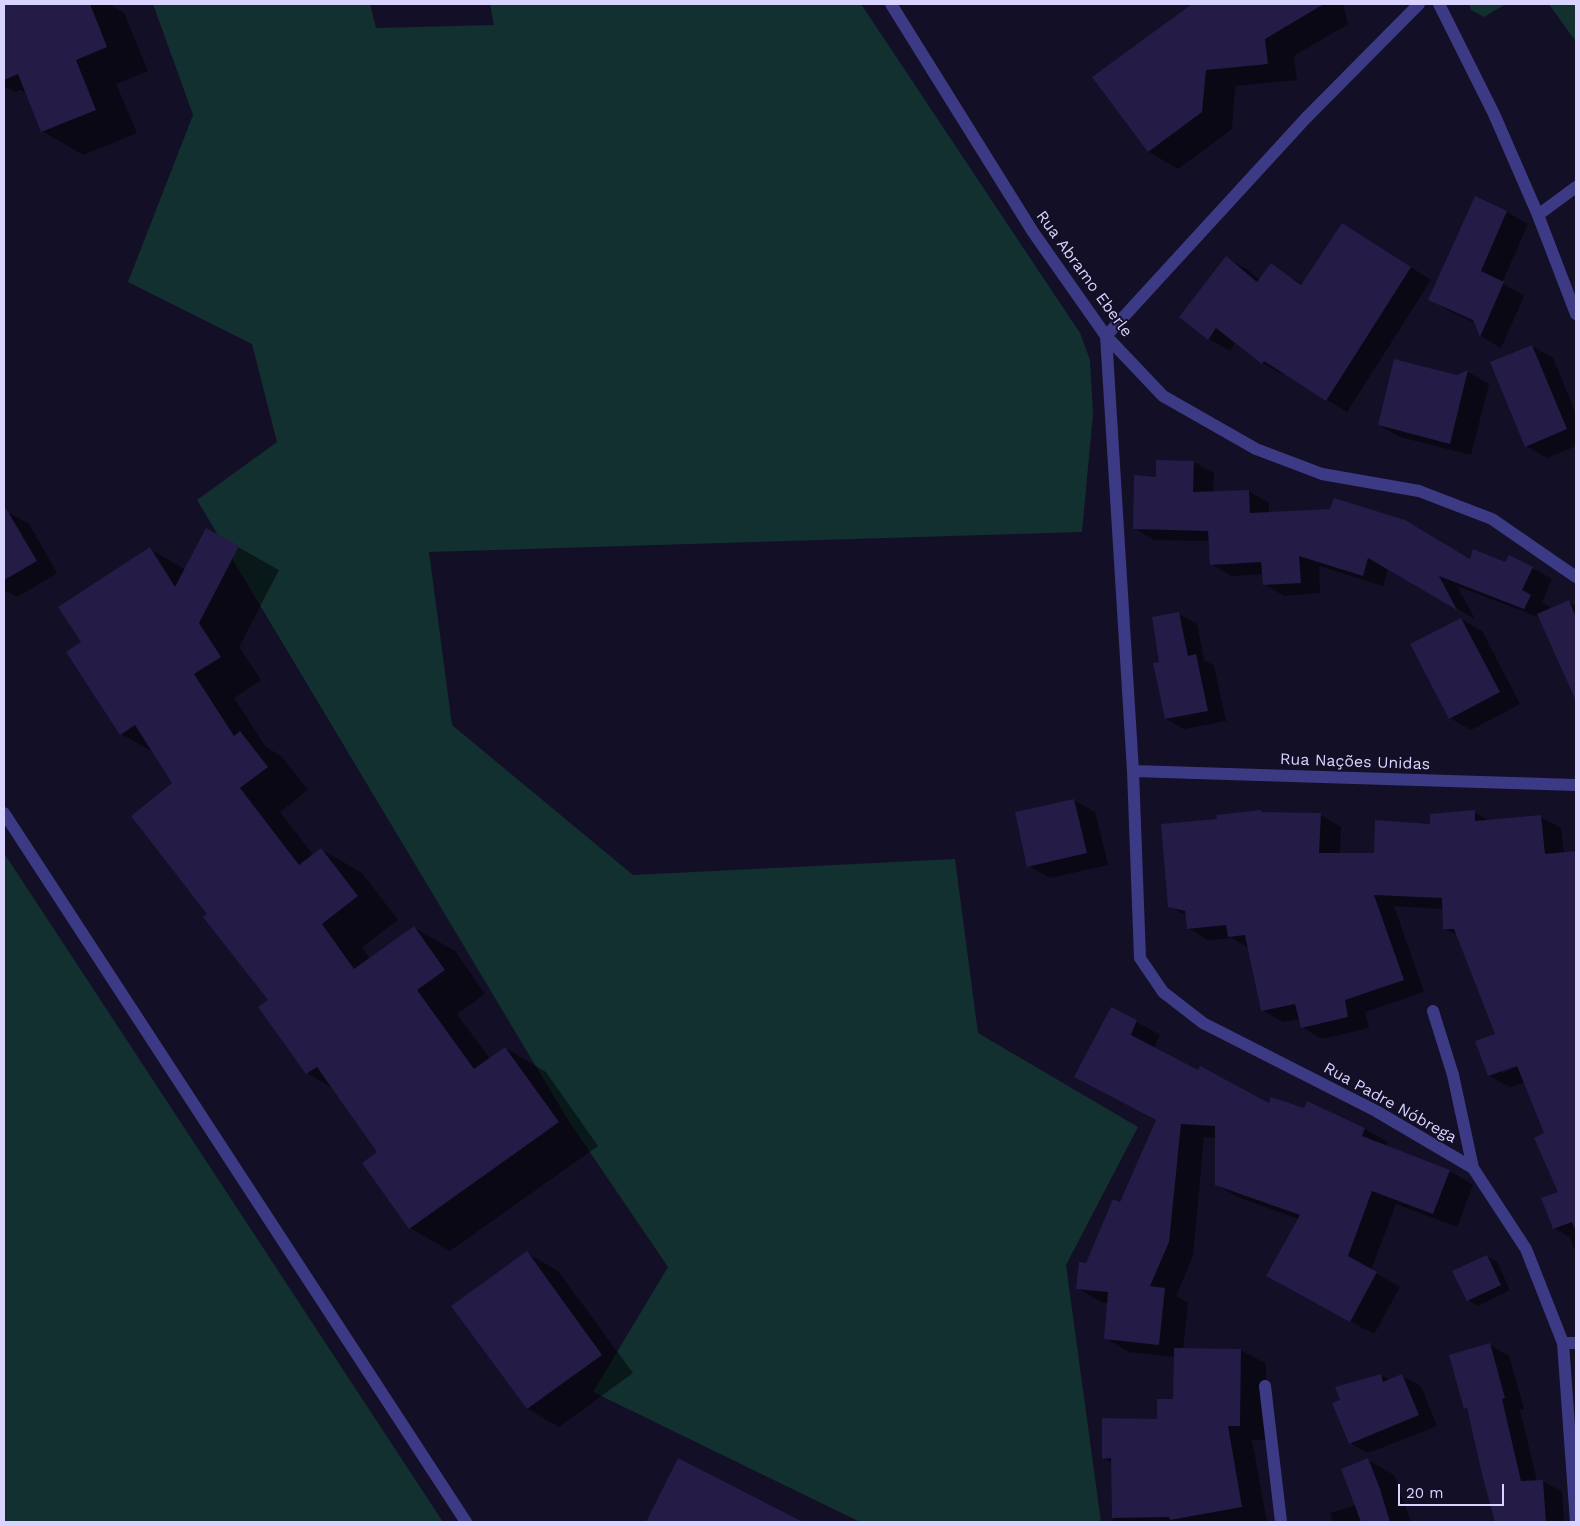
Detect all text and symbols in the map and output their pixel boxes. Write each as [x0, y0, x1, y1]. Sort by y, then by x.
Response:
street label: Rua Abramo Eberle [1032, 207, 1136, 341]
street label: Rua Nações Unidas [1280, 750, 1430, 774]
street label: Rua Padre Nóbrega [1320, 1058, 1460, 1148]
scale bar [1400, 1474, 1506, 1506]
text: 20 m [1406, 1484, 1444, 1502]

